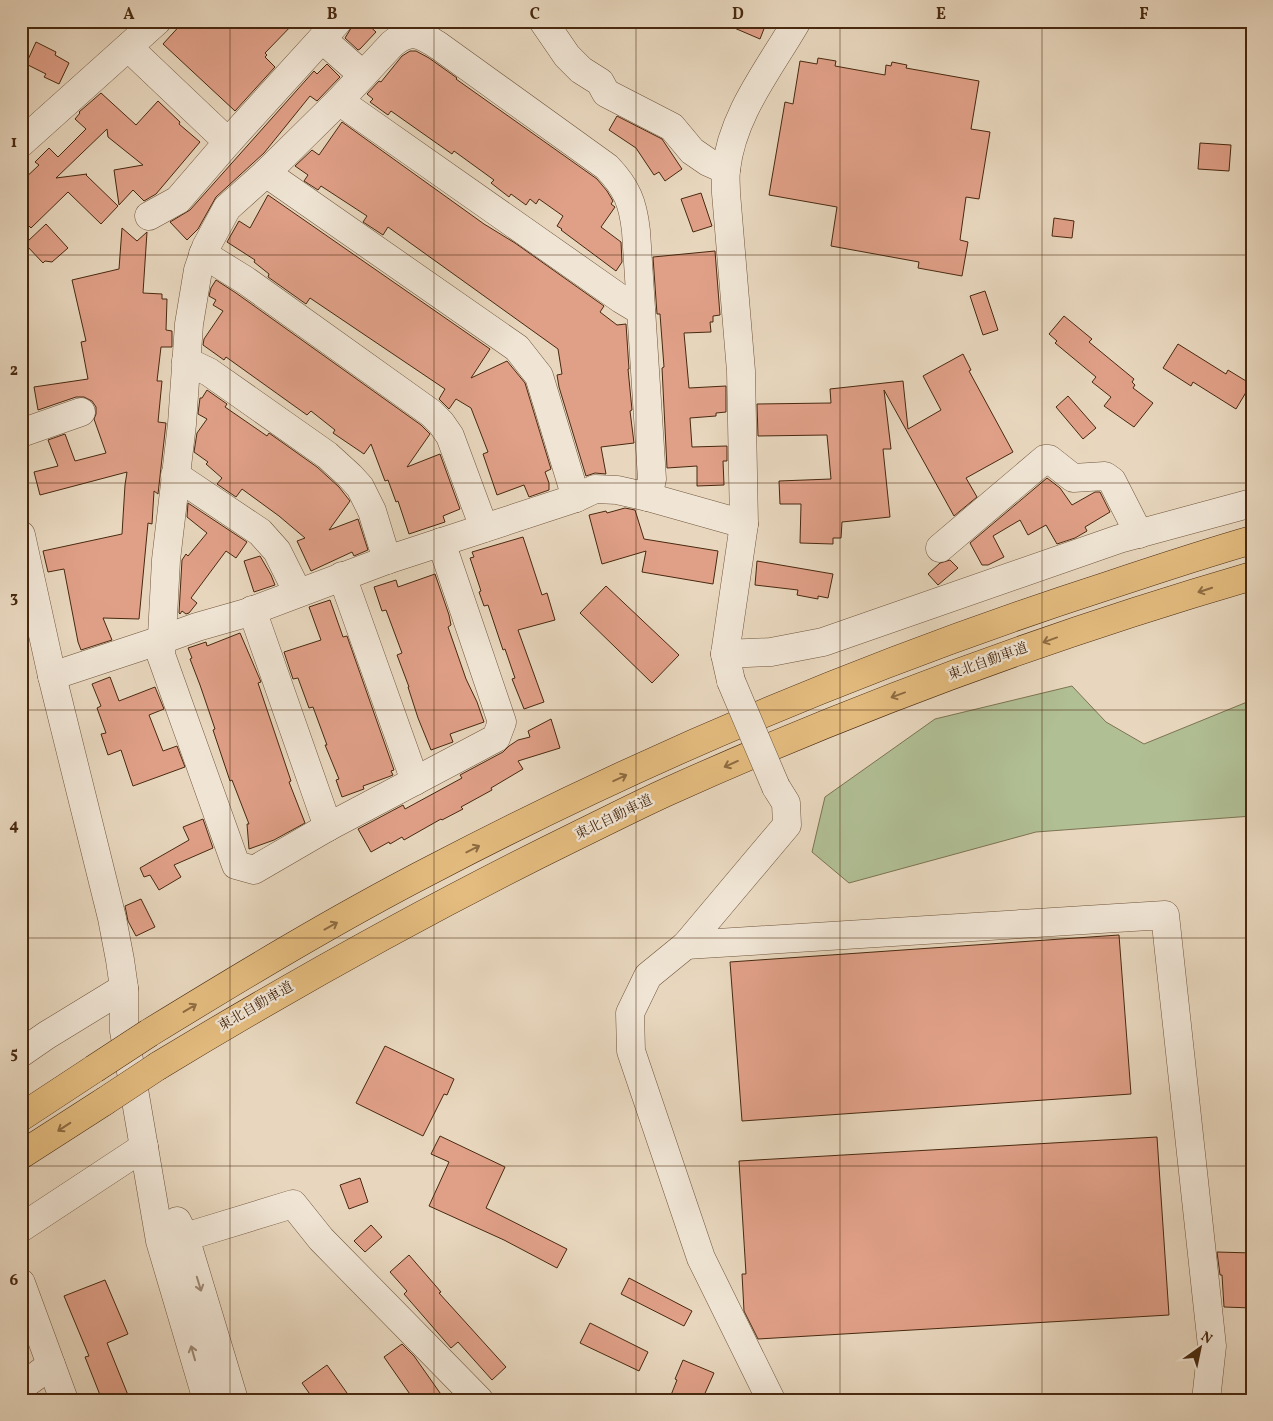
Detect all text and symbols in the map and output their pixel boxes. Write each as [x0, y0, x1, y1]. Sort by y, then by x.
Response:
text: A [123, 4, 135, 26]
text: B [327, 4, 338, 26]
text: C [530, 4, 540, 26]
text: D [732, 4, 744, 26]
text: E [936, 4, 946, 26]
text: F [1139, 4, 1149, 26]
text: 1 [11, 132, 17, 154]
text: 2 [10, 360, 18, 382]
one-way arrow [1197, 585, 1213, 595]
text: 3 [10, 587, 18, 609]
one-way arrow [1043, 636, 1059, 645]
street label: 東北自動車道 [945, 639, 1031, 685]
one-way arrow [891, 691, 906, 700]
one-way arrow [724, 761, 739, 770]
one-way arrow [612, 772, 627, 782]
street label: 東北自動車道 [572, 791, 656, 845]
text: 4 [9, 815, 19, 837]
one-way arrow [465, 843, 480, 853]
one-way arrow [323, 921, 338, 931]
street label: 東北自動車道 [215, 978, 297, 1036]
one-way arrow [183, 1003, 197, 1013]
text: 5 [10, 1043, 18, 1065]
one-way arrow [57, 1122, 71, 1133]
text: 6 [10, 1270, 19, 1292]
one-way arrow [194, 1275, 204, 1291]
north arrow [1176, 1324, 1226, 1374]
text: N [1197, 1328, 1216, 1349]
one-way arrow [188, 1345, 198, 1361]

